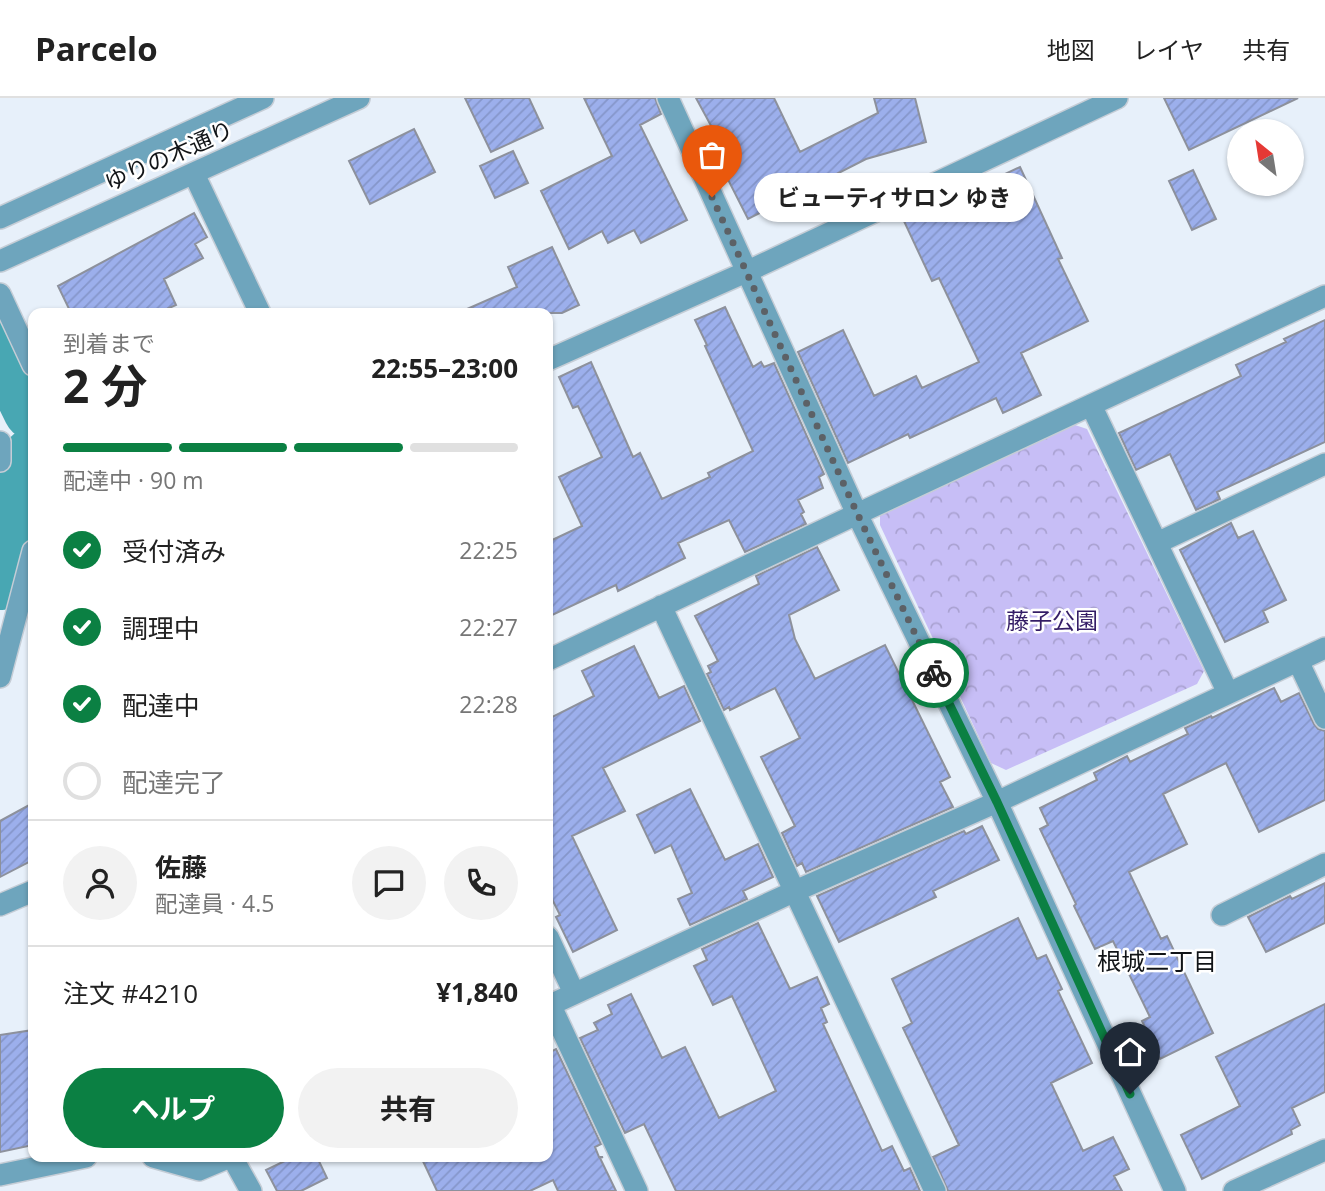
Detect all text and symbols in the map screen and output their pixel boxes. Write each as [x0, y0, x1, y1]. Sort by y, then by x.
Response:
text: Parcelo [35, 26, 158, 71]
text: 地図 [1047, 33, 1095, 66]
text: レイヤ [1133, 33, 1204, 66]
text: 共有 [1242, 33, 1290, 66]
street label: ゆりの木通り [99, 112, 238, 198]
north arrow [1227, 119, 1304, 196]
map controls [1227, 119, 1304, 196]
pin [682, 125, 742, 197]
icon: bag [693, 136, 731, 174]
callout: ビューティサロン ゆき [754, 172, 1034, 222]
text: ビューティサロン ゆき [777, 181, 1011, 213]
text: 到着まで [63, 327, 155, 359]
text: 22:55–23:00 [371, 350, 518, 386]
text: 2 分 [63, 354, 147, 416]
text: 配達中 · 90 m [63, 464, 204, 496]
icon: check [63, 531, 101, 569]
text: 受付済み [122, 533, 226, 569]
text: 22:25 [459, 534, 518, 566]
park label: 藤子公園 [1006, 604, 1098, 636]
icon: check [63, 608, 101, 646]
text: 調理中 [122, 610, 200, 646]
text: 22:27 [459, 611, 518, 643]
courier [899, 638, 969, 708]
icon: bike [915, 654, 953, 692]
icon: check [63, 685, 101, 723]
text: 配達中 [122, 687, 200, 723]
text: 22:28 [459, 688, 518, 720]
text: 配達完了 [122, 764, 226, 800]
button: person [63, 846, 137, 920]
button: chat [352, 846, 426, 920]
button: phone [444, 846, 518, 920]
text: 佐藤 [155, 849, 207, 885]
text: 配達員 · 4.5 [155, 887, 274, 919]
district label: 根城二丁目 [1097, 944, 1217, 977]
text: ¥1,840 [436, 974, 518, 1010]
text: 注文 #4210 [63, 975, 198, 1011]
pin [1100, 1022, 1160, 1094]
icon: home [1111, 1033, 1149, 1071]
button: ヘルプ [63, 1068, 284, 1148]
button: 共有 [298, 1068, 518, 1148]

